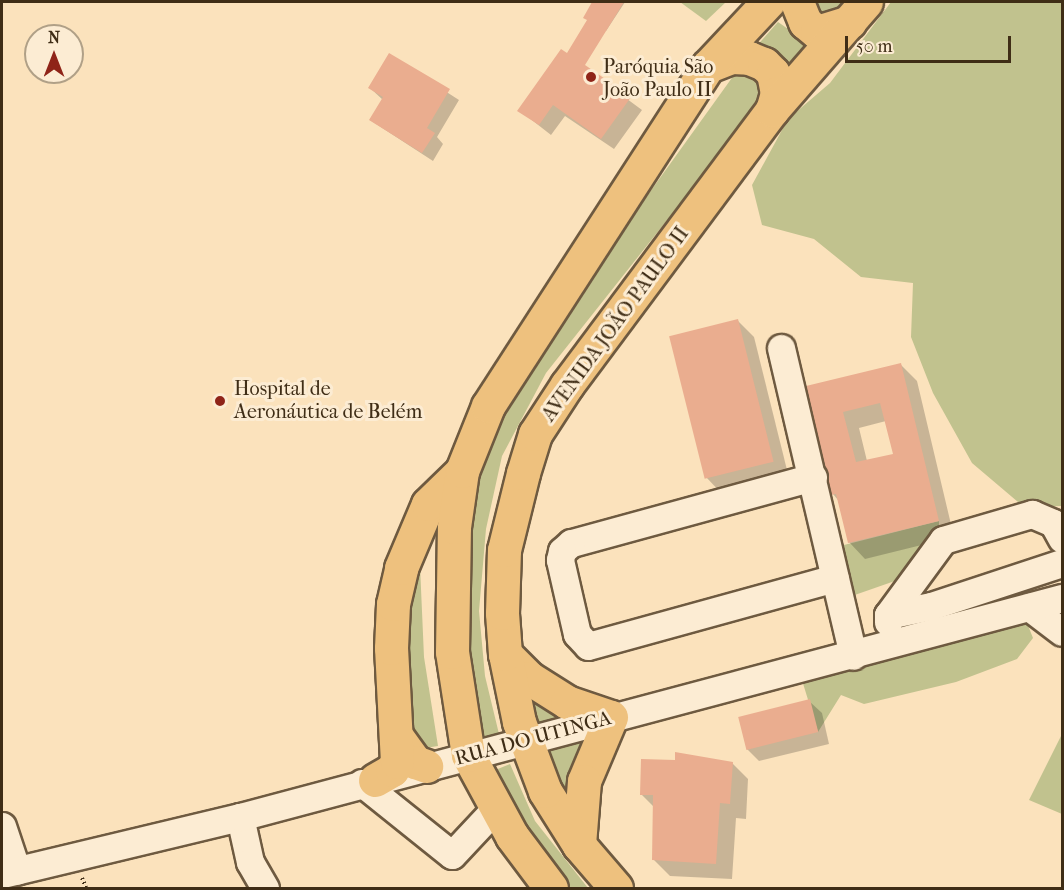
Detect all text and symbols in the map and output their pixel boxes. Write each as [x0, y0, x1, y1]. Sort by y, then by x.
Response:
north arrow [24, 24, 84, 84]
scale bar [848, 24, 1014, 62]
text: N [48, 28, 60, 47]
text: 50 m [856, 36, 892, 57]
place label: Paróquia São João Paulo II [603, 54, 714, 101]
marker: Paróquia São João Paulo II [584, 70, 598, 84]
street label: AVENIDA JOÃO PAULO II [536, 222, 694, 426]
place label: Hospital de Aeronáutica de Belém [234, 377, 422, 424]
marker: Hospital de Aeronáutica de Belém [211, 392, 229, 410]
street label: RUA DO UTINGA [452, 706, 614, 770]

